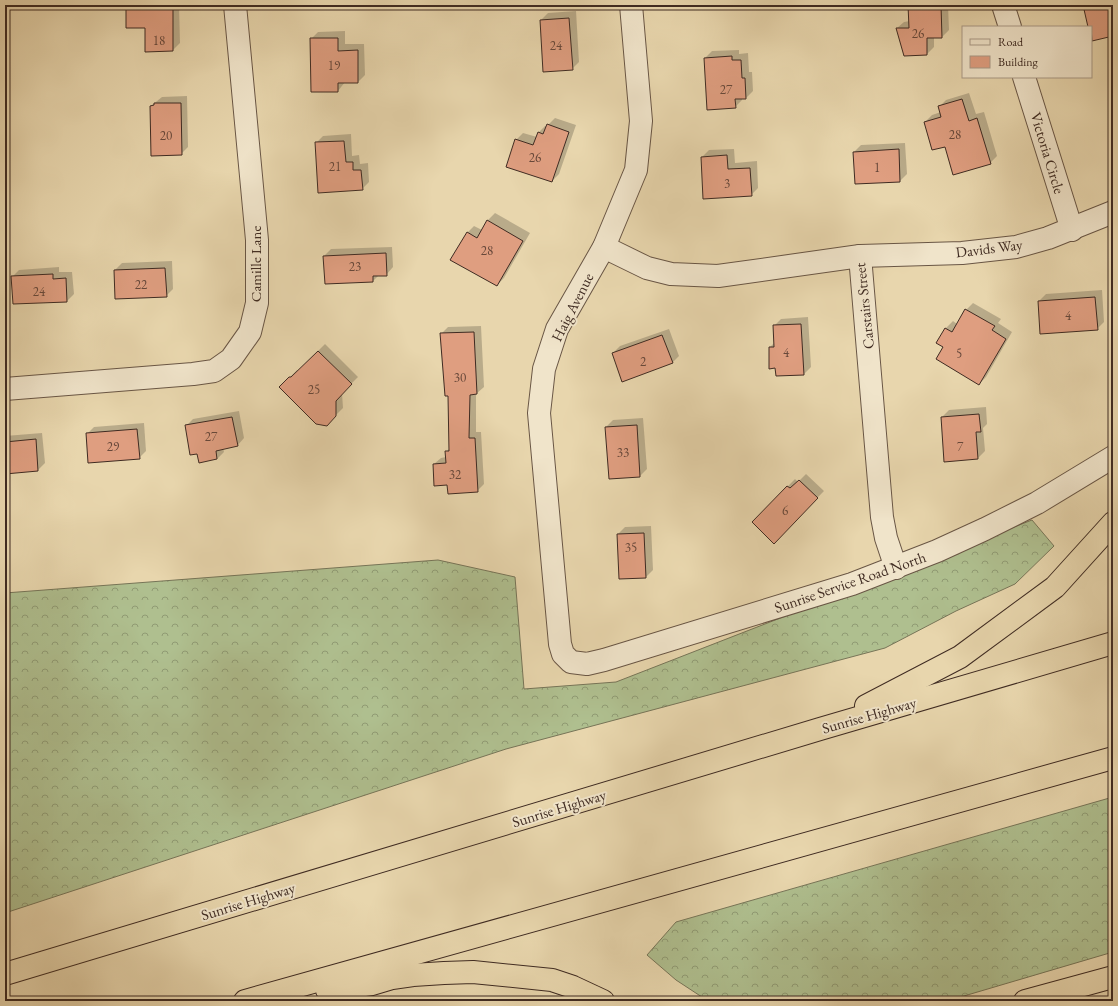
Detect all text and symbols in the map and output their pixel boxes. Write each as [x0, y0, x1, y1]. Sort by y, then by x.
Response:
house number: 26 [912, 25, 924, 42]
legend [962, 26, 1092, 78]
house number: 18 [153, 32, 165, 49]
text: Road [998, 34, 1024, 50]
house number: 24 [550, 37, 563, 54]
text: Building [998, 54, 1039, 70]
house number: 19 [328, 57, 341, 74]
house number: 27 [720, 81, 733, 98]
street label: Victoria Circle [1027, 110, 1069, 196]
house number: 28 [949, 126, 961, 143]
house number: 20 [160, 127, 172, 144]
house number: 26 [529, 149, 541, 166]
house number: 21 [329, 158, 341, 175]
house number: 1 [874, 159, 880, 176]
house number: 3 [724, 175, 730, 192]
street label: Camille Lane [246, 226, 265, 302]
street label: Davids Way [954, 234, 1024, 262]
house number: 28 [481, 242, 493, 259]
house number: 23 [349, 258, 361, 275]
street label: Carstairs Street [850, 262, 878, 350]
street label: Haig Avenue [547, 269, 597, 344]
house number: 22 [135, 276, 148, 293]
house number: 24 [33, 283, 46, 300]
house number: 4 [1065, 307, 1072, 324]
house number: 4 [783, 344, 790, 361]
house number: 5 [956, 345, 962, 362]
house number: 2 [640, 353, 647, 370]
house number: 30 [454, 369, 466, 386]
house number: 25 [308, 381, 320, 398]
house number: 27 [205, 428, 218, 445]
house number: 29 [107, 438, 120, 455]
house number: 7 [957, 438, 964, 455]
house number: 33 [617, 444, 629, 461]
house number: 32 [449, 466, 462, 483]
house number: 6 [782, 502, 788, 519]
house number: 35 [625, 539, 637, 556]
street label: Sunrise Service Road North [772, 547, 929, 617]
street label: Sunrise Highway [820, 692, 919, 738]
street label: Sunrise Highway [510, 785, 609, 831]
street label: Sunrise Highway [199, 878, 298, 924]

